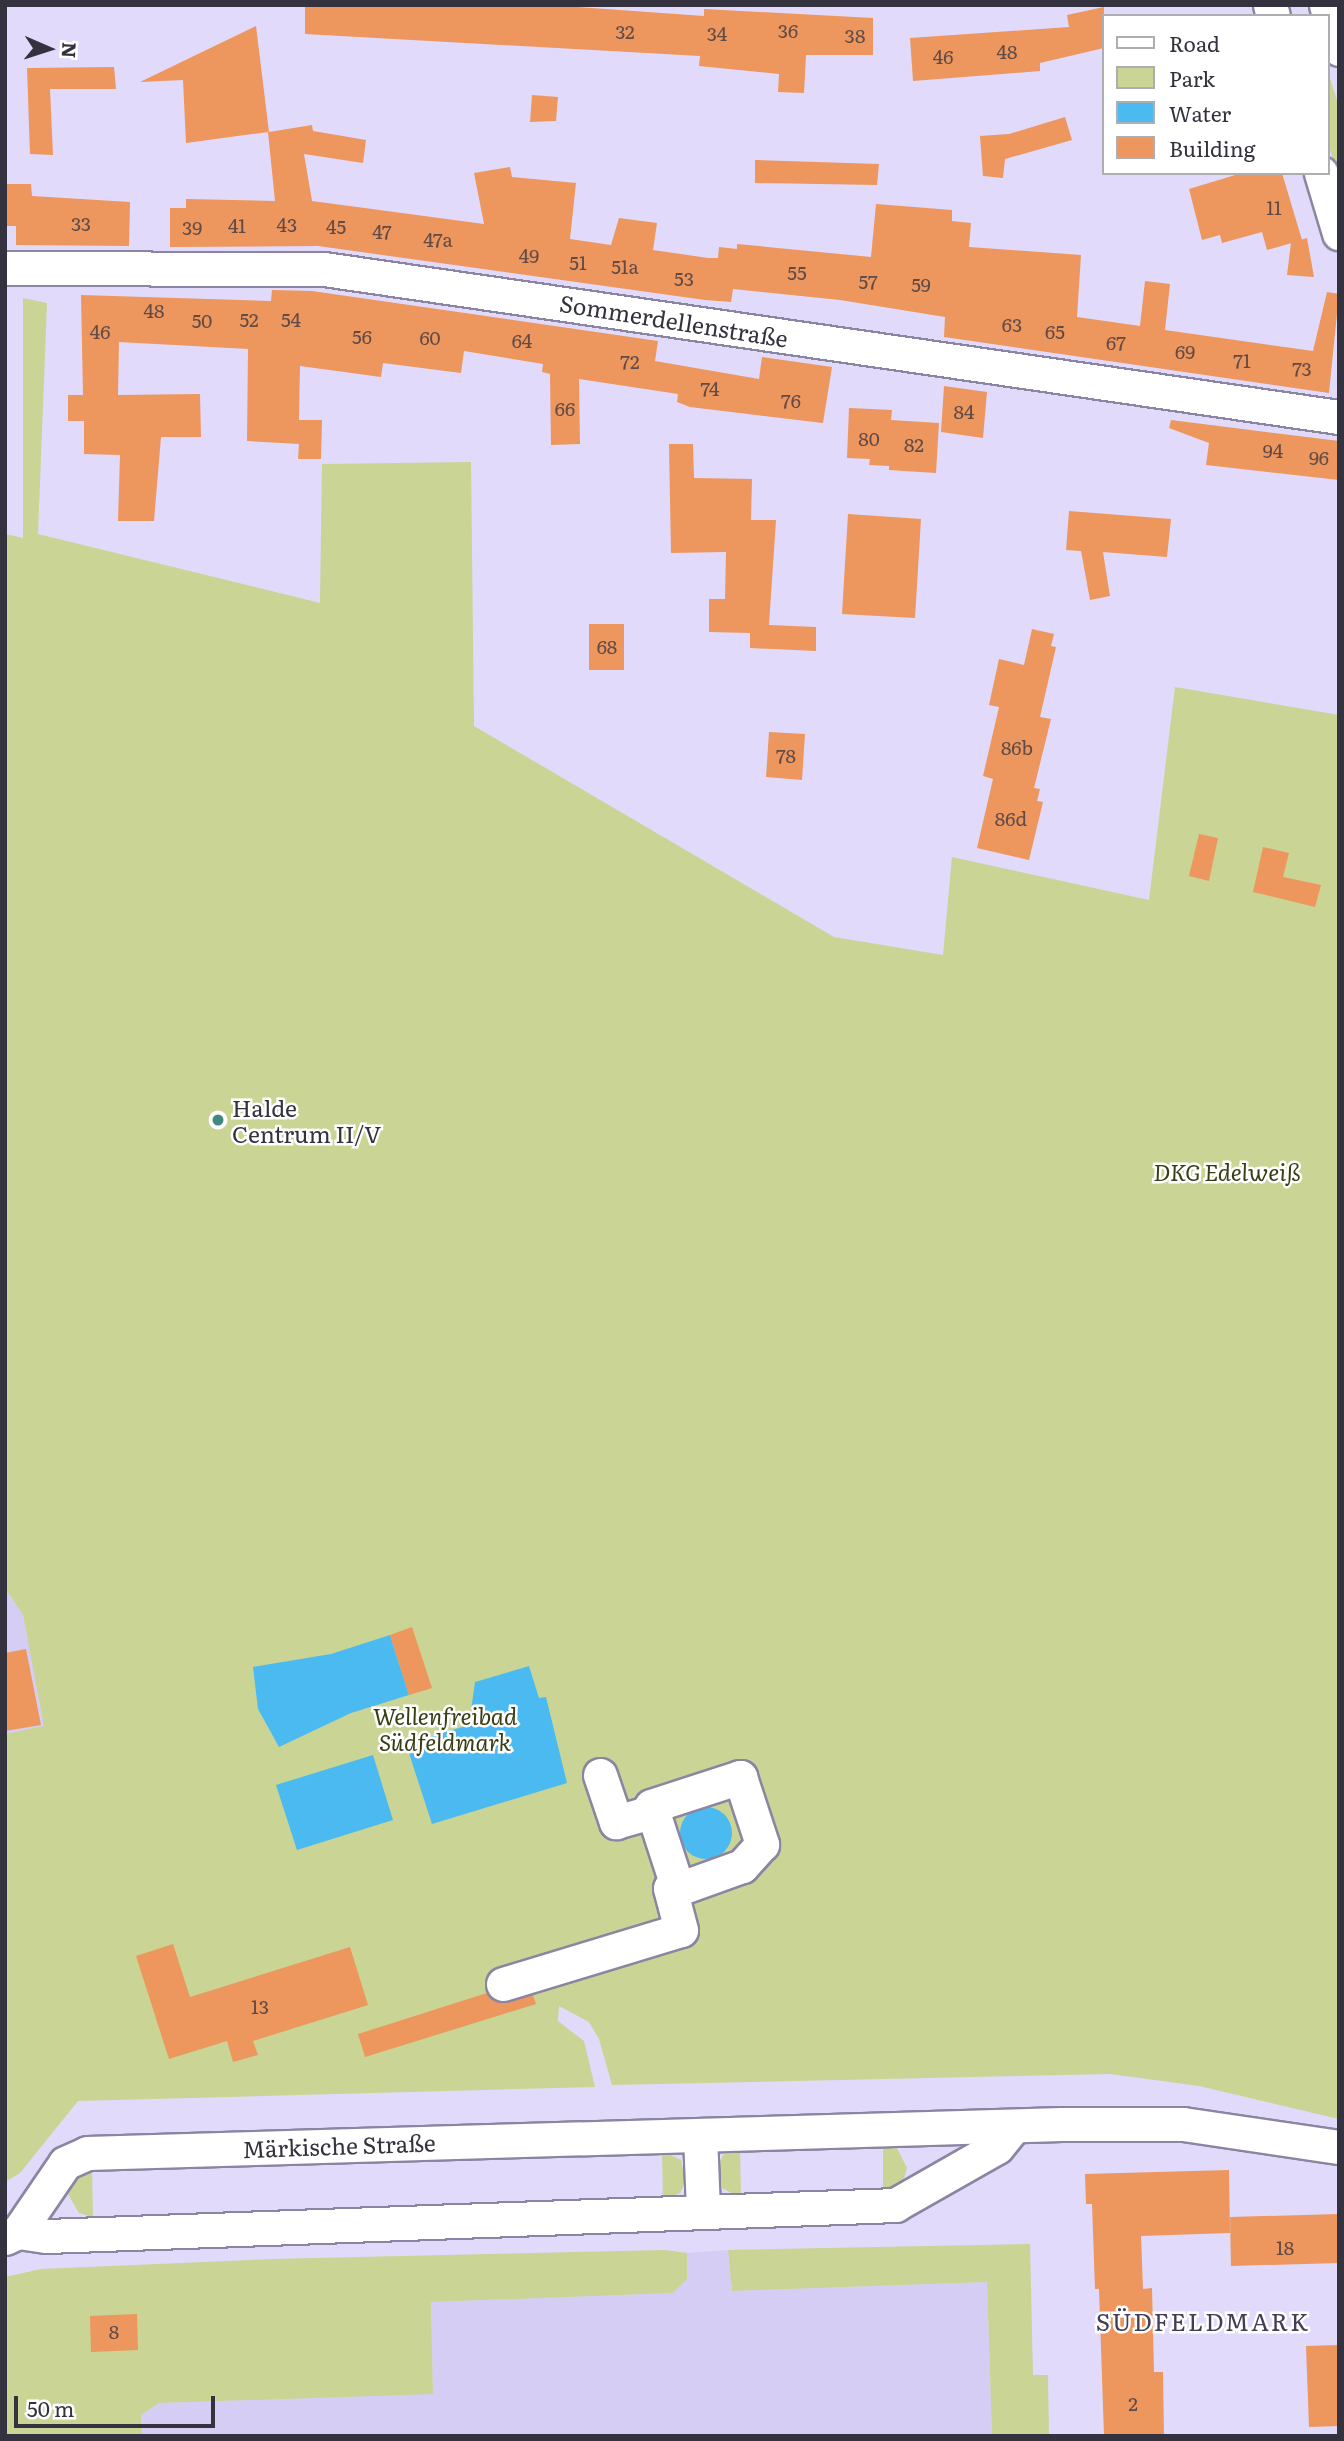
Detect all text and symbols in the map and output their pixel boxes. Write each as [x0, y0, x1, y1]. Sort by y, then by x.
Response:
north arrow [14, 14, 84, 84]
legend [1102, 14, 1330, 175]
house number: 36 [778, 20, 798, 42]
house number: 32 [615, 21, 635, 43]
house number: 34 [707, 23, 727, 45]
house number: 38 [845, 25, 865, 47]
text: Road [1169, 27, 1220, 58]
text: N [56, 41, 84, 59]
house number: 48 [997, 41, 1017, 63]
house number: 46 [933, 46, 953, 68]
text: Park [1169, 62, 1215, 93]
text: Water [1169, 97, 1231, 128]
text: Building [1169, 132, 1255, 163]
house number: 11 [1266, 197, 1282, 219]
house number: 33 [71, 213, 91, 235]
house number: 43 [277, 214, 297, 236]
house number: 41 [228, 215, 246, 237]
house number: 45 [326, 216, 346, 238]
house number: 39 [182, 217, 202, 239]
house number: 47 [372, 221, 392, 243]
house number: 47a [423, 229, 453, 251]
house number: 49 [519, 245, 539, 267]
house number: 51 [569, 252, 587, 274]
house number: 51a [611, 256, 639, 278]
house number: 55 [787, 262, 807, 284]
house number: 53 [674, 268, 694, 290]
house number: 57 [858, 271, 878, 293]
house number: 59 [911, 274, 931, 296]
street label: Sommerdellenstraße [558, 288, 790, 352]
house number: 48 [144, 300, 164, 322]
house number: 52 [239, 309, 259, 331]
house number: 54 [281, 309, 301, 331]
house number: 50 [192, 310, 212, 332]
house number: 63 [1002, 314, 1022, 336]
house number: 46 [90, 321, 110, 343]
house number: 65 [1045, 321, 1065, 343]
house number: 56 [352, 326, 372, 348]
house number: 60 [419, 327, 441, 349]
house number: 64 [512, 330, 532, 352]
house number: 67 [1106, 332, 1126, 354]
house number: 69 [1175, 341, 1195, 363]
house number: 71 [1233, 350, 1251, 372]
house number: 72 [620, 351, 640, 373]
house number: 73 [1292, 358, 1312, 380]
house number: 74 [701, 378, 719, 400]
house number: 76 [781, 390, 801, 412]
house number: 66 [555, 398, 575, 420]
house number: 84 [954, 401, 974, 423]
house number: 80 [858, 428, 880, 450]
house number: 82 [904, 434, 924, 456]
house number: 94 [1263, 440, 1283, 462]
house number: 96 [1309, 447, 1329, 469]
house number: 68 [597, 636, 617, 658]
house number: 86b [1001, 737, 1033, 759]
house number: 78 [776, 745, 796, 767]
house number: 86d [995, 808, 1027, 830]
place label: Halde Centrum II/V [232, 1093, 381, 1147]
marker: Halde Centrum II/V [210, 1112, 226, 1128]
park label: DKG Edelweiß [1153, 1157, 1301, 1185]
park label: Wellenfreibad Südfeldmark [373, 1701, 517, 1755]
house number: 13 [251, 1996, 269, 2018]
street label: Märkische Straße [242, 2128, 436, 2162]
house number: 18 [1276, 2237, 1294, 2259]
district label: SÜDFELDMARK [1097, 2307, 1309, 2335]
house number: 8 [109, 2321, 119, 2343]
scale bar [18, 2382, 219, 2426]
text: 50 m [27, 2392, 74, 2423]
house number: 2 [1128, 2393, 1138, 2415]

